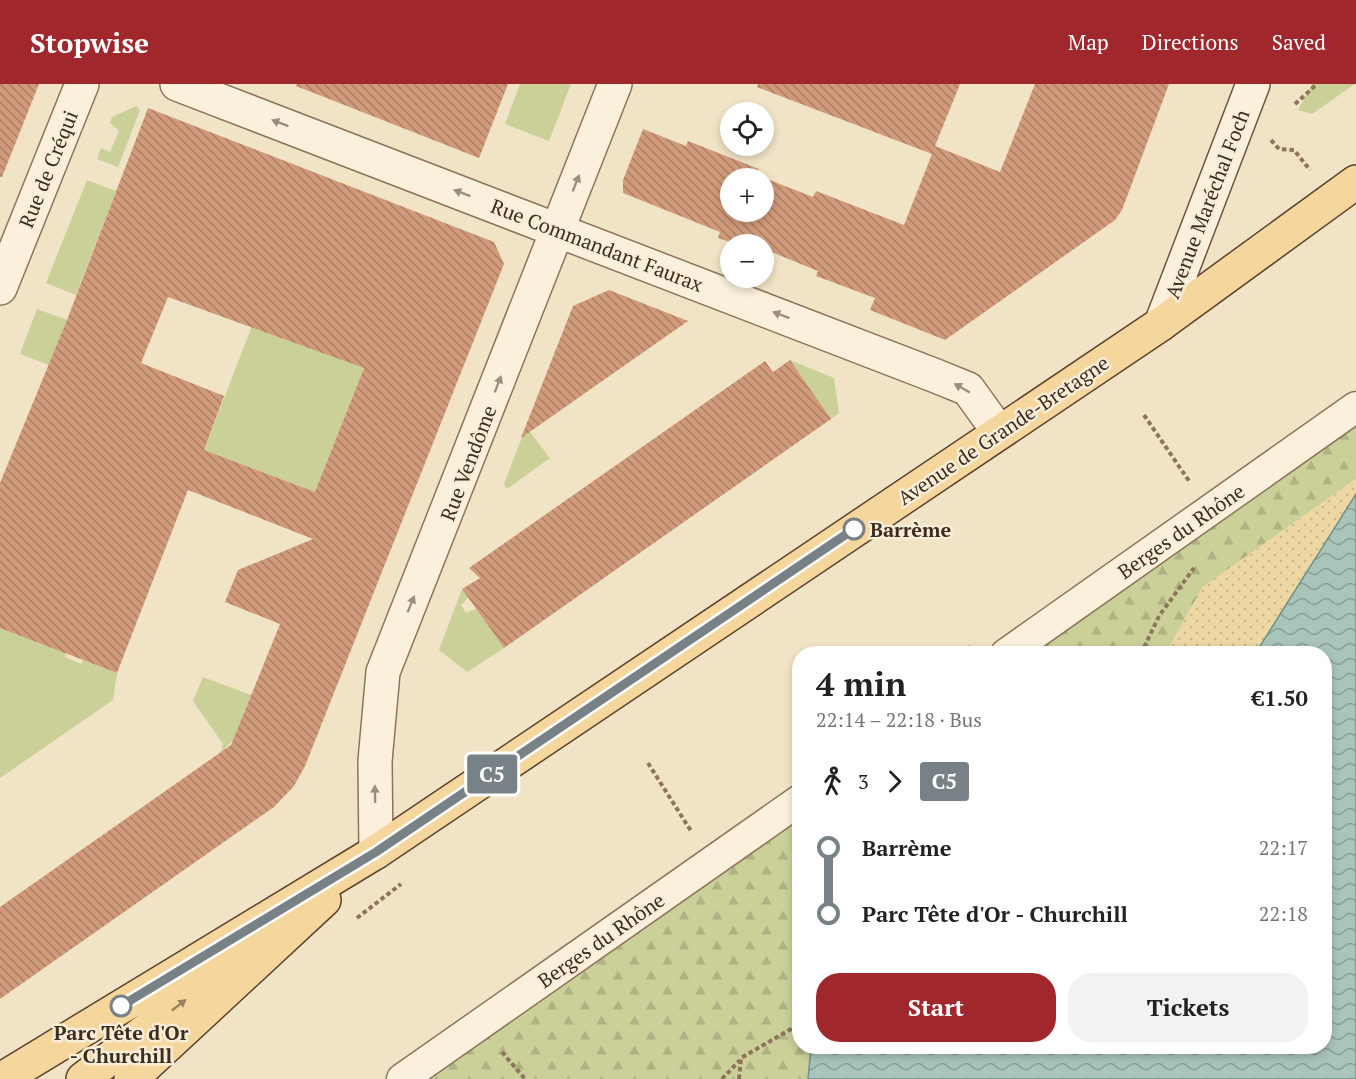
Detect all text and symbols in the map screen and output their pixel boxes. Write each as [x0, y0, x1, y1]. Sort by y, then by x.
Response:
text: Stopwise [30, 24, 149, 61]
text: Map [1068, 28, 1109, 56]
text: Directions [1142, 28, 1239, 56]
text: Saved [1272, 28, 1326, 56]
map controls [720, 102, 774, 288]
button: locate [720, 102, 774, 156]
street label: Avenue Maréchal Foch [1158, 105, 1256, 302]
street label: Rue de Créqui [12, 106, 84, 232]
one-way arrow [270, 118, 288, 128]
button: + [720, 168, 774, 222]
one-way arrow [571, 173, 581, 191]
one-way arrow [453, 188, 471, 197]
street label: Rue Commandant Faurax [487, 192, 707, 298]
button: − [720, 234, 774, 288]
one-way arrow [772, 310, 790, 319]
street label: Avenue de Grande-Bretagne [892, 349, 1114, 511]
one-way arrow [494, 375, 504, 393]
one-way arrow [953, 383, 970, 393]
street label: Rue Vendôme [434, 401, 502, 525]
street label: Berges du Rhône [1112, 477, 1250, 585]
place label: Barrème [870, 516, 952, 543]
marker: Barrème [843, 518, 865, 540]
one-way arrow [406, 595, 416, 613]
text: 4 min [816, 662, 906, 705]
text: €1.50 [1252, 683, 1308, 712]
text: 22:14 – 22:18 · Bus [816, 706, 982, 733]
line badge: C5 [465, 754, 519, 794]
text: C5 [479, 760, 505, 788]
icon: walk [816, 765, 849, 798]
icon: forward [878, 765, 911, 798]
text: C5 [932, 767, 957, 795]
text: 3 [858, 768, 869, 795]
one-way arrow [370, 784, 380, 803]
text: Barrème [862, 833, 951, 862]
text: 22:17 [1259, 834, 1308, 861]
street label: Berges du Rhône [532, 886, 670, 994]
text: Parc Tête d'Or - Churchill [862, 899, 1128, 928]
text: 22:18 [1259, 900, 1308, 927]
button: Start [816, 973, 1056, 1042]
button: Tickets [1068, 973, 1308, 1042]
marker: Parc Tête d'Or - Churchill [110, 995, 132, 1017]
one-way arrow [171, 998, 187, 1011]
place label: Parc Tête d'Or - Churchill [54, 1019, 189, 1069]

